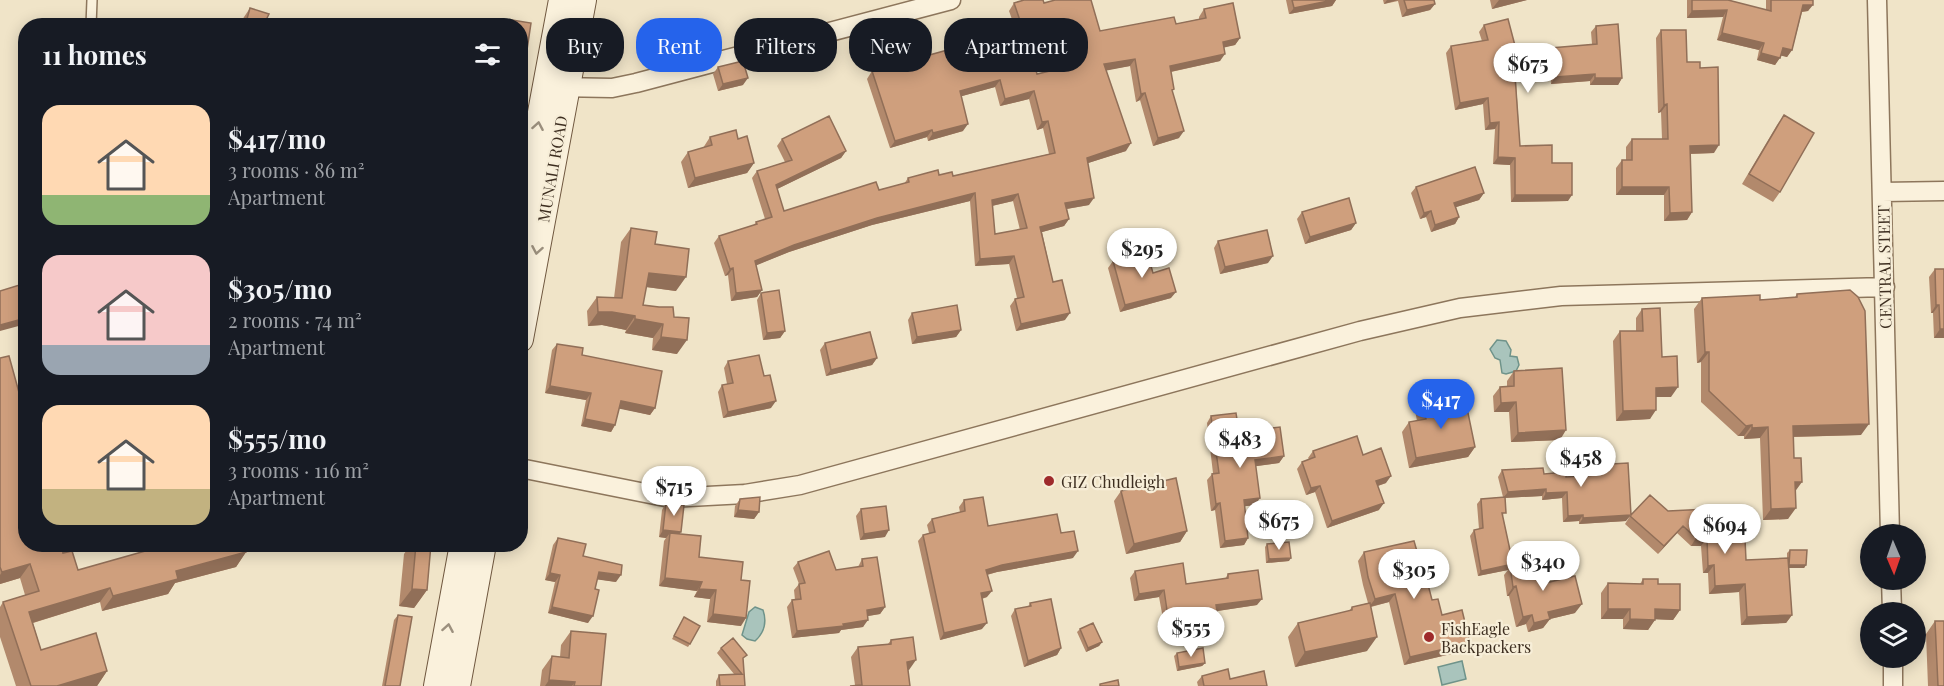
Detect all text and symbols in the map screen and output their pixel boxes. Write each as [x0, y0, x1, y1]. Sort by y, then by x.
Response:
chip: Buy [546, 18, 624, 72]
chip: Rent [636, 18, 722, 72]
chip: Filters [734, 18, 837, 72]
chip: New [849, 18, 932, 72]
chip: Apartment [944, 18, 1088, 72]
text: 11 homes [42, 37, 147, 72]
icon: filters [471, 38, 504, 71]
pin: $675 [1492, 43, 1564, 94]
text: $675 [1508, 49, 1548, 76]
street label: MUNALI ROAD [532, 114, 572, 224]
text: $417/mo [228, 121, 326, 156]
one-way arrow [531, 121, 544, 131]
icon: home [90, 129, 162, 201]
text: 3 rooms · 86 m² [228, 156, 365, 183]
text: Apartment [228, 183, 325, 210]
street label: CENTRAL STEET [1872, 205, 1896, 329]
pin: $295 [1106, 228, 1178, 279]
text: $295 [1121, 234, 1163, 261]
one-way arrow [531, 244, 544, 254]
text: $305/mo [228, 271, 332, 306]
icon: home [90, 279, 162, 351]
text: 2 rooms · 74 m² [228, 306, 362, 333]
text: Apartment [228, 333, 325, 360]
pin: $417 [1405, 379, 1477, 430]
text: $417 [1422, 385, 1460, 412]
pin: $483 [1204, 418, 1276, 469]
text: $555/mo [228, 421, 327, 456]
text: $483 [1219, 424, 1261, 451]
icon: home [90, 429, 162, 501]
pin: $458 [1545, 437, 1617, 488]
text: $458 [1560, 443, 1602, 470]
text: 3 rooms · 116 m² [228, 456, 369, 483]
pin: $715 [638, 466, 710, 517]
place label: GIZ Chudleigh [1061, 471, 1166, 492]
text: $715 [655, 472, 693, 499]
marker: GIZ Chudleigh [1042, 474, 1056, 488]
text: Apartment [228, 483, 325, 510]
pin: $675 [1243, 500, 1315, 551]
pin: $694 [1689, 504, 1761, 555]
text: $675 [1259, 506, 1299, 533]
text: $694 [1703, 510, 1747, 537]
north arrow [1860, 524, 1926, 590]
map controls [1860, 524, 1926, 668]
pin: $340 [1507, 541, 1579, 592]
text: $340 [1521, 547, 1565, 574]
pin: $305 [1378, 549, 1450, 600]
text: $305 [1392, 555, 1436, 582]
button: layers [1860, 602, 1926, 668]
pin: $555 [1155, 607, 1227, 658]
text: $555 [1171, 613, 1211, 640]
place label: FishEagle Backpackers [1441, 618, 1531, 657]
one-way arrow [441, 624, 454, 634]
marker: FishEagle Backpackers [1422, 630, 1436, 644]

